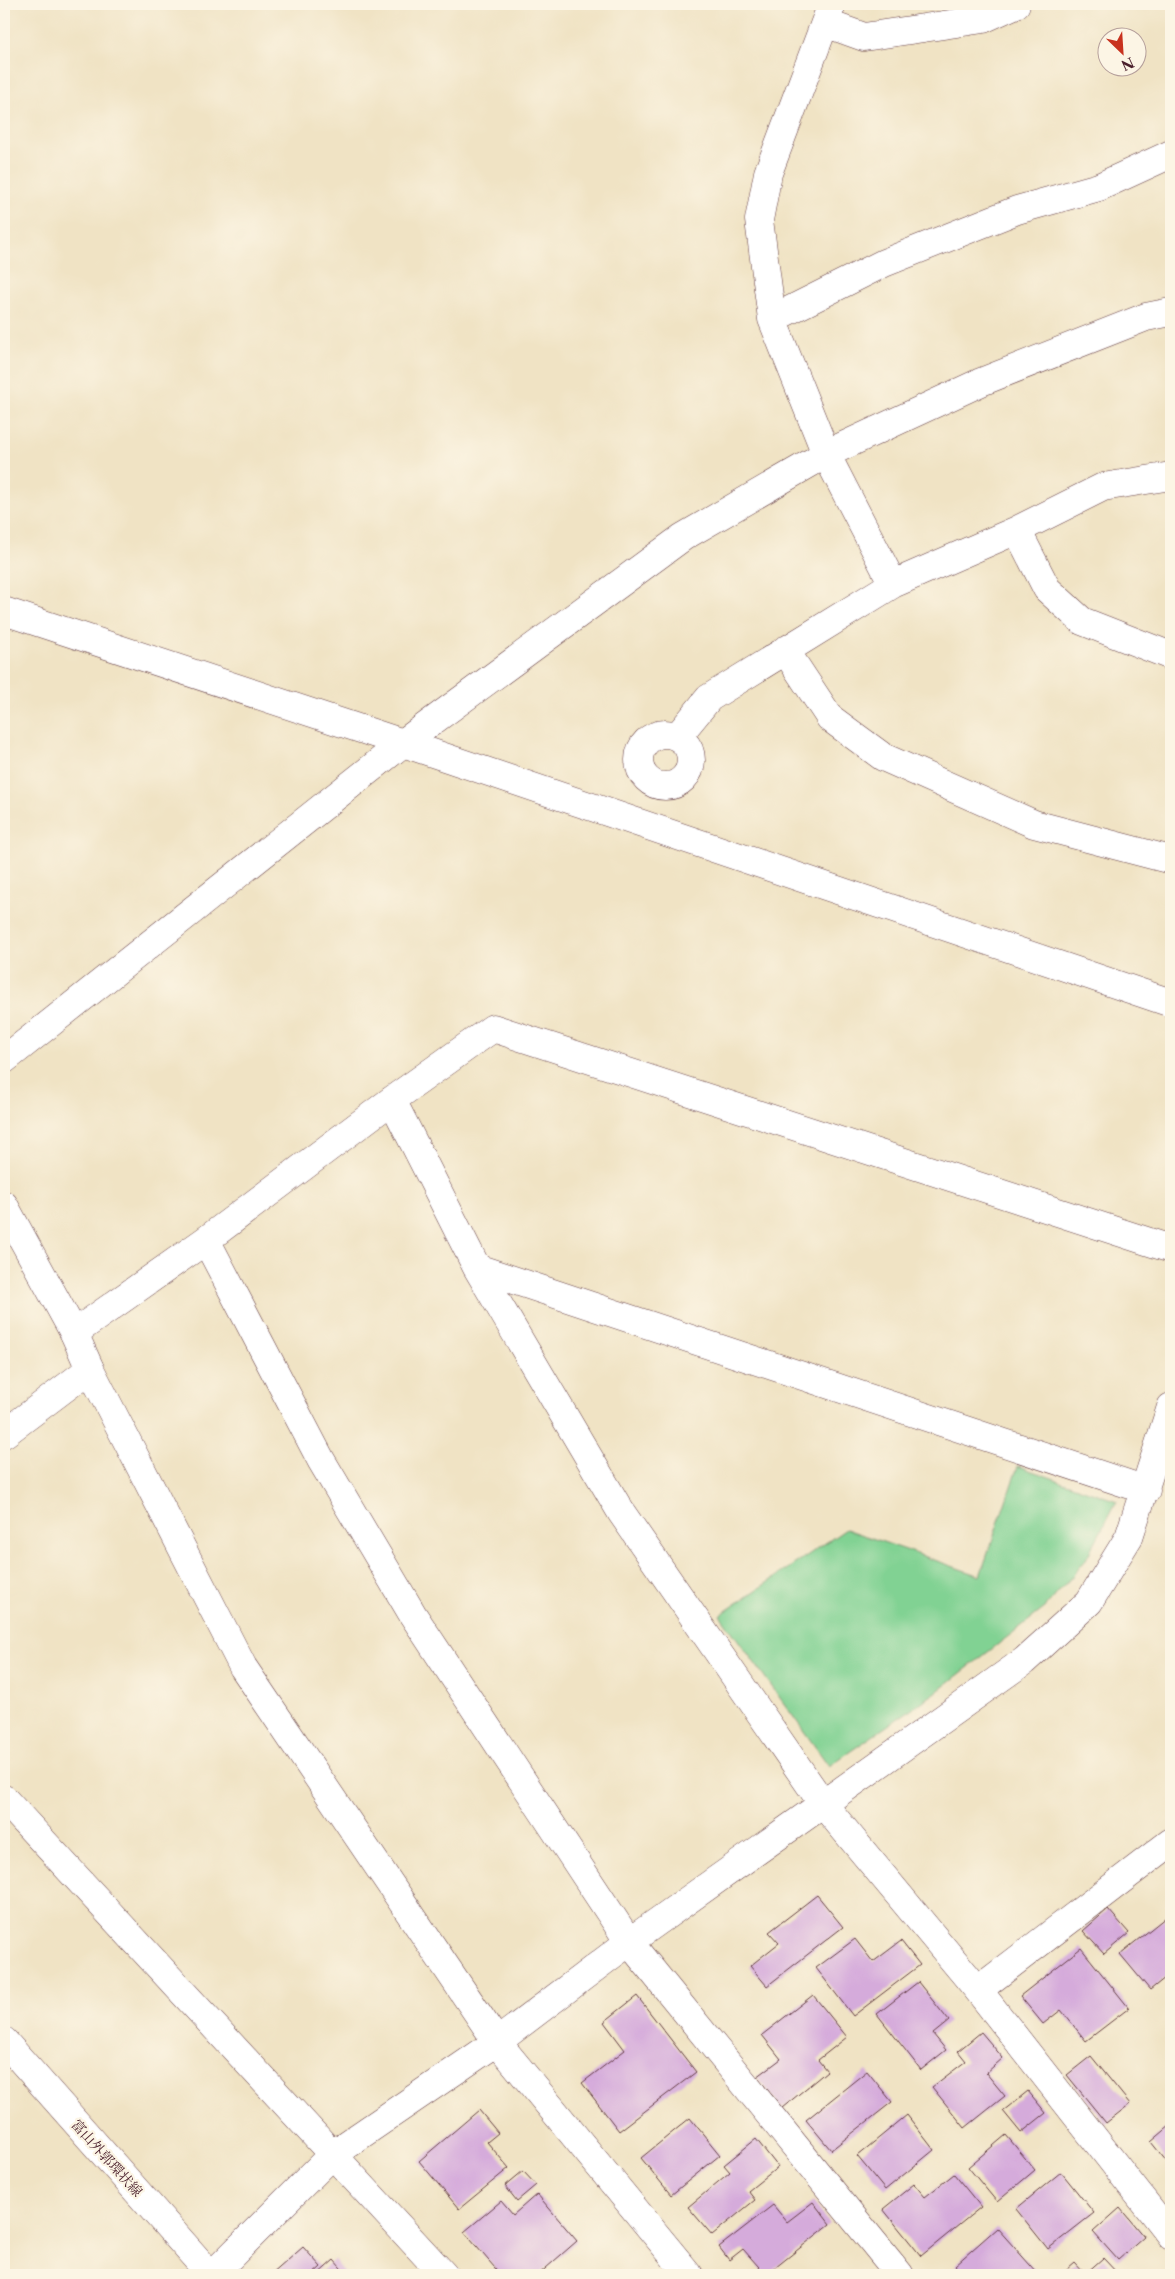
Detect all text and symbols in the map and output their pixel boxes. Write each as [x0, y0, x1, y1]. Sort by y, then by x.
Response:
north arrow [1098, 28, 1148, 78]
text: N [1118, 53, 1137, 75]
street label: 富山外郭環状線 [68, 2116, 146, 2200]

